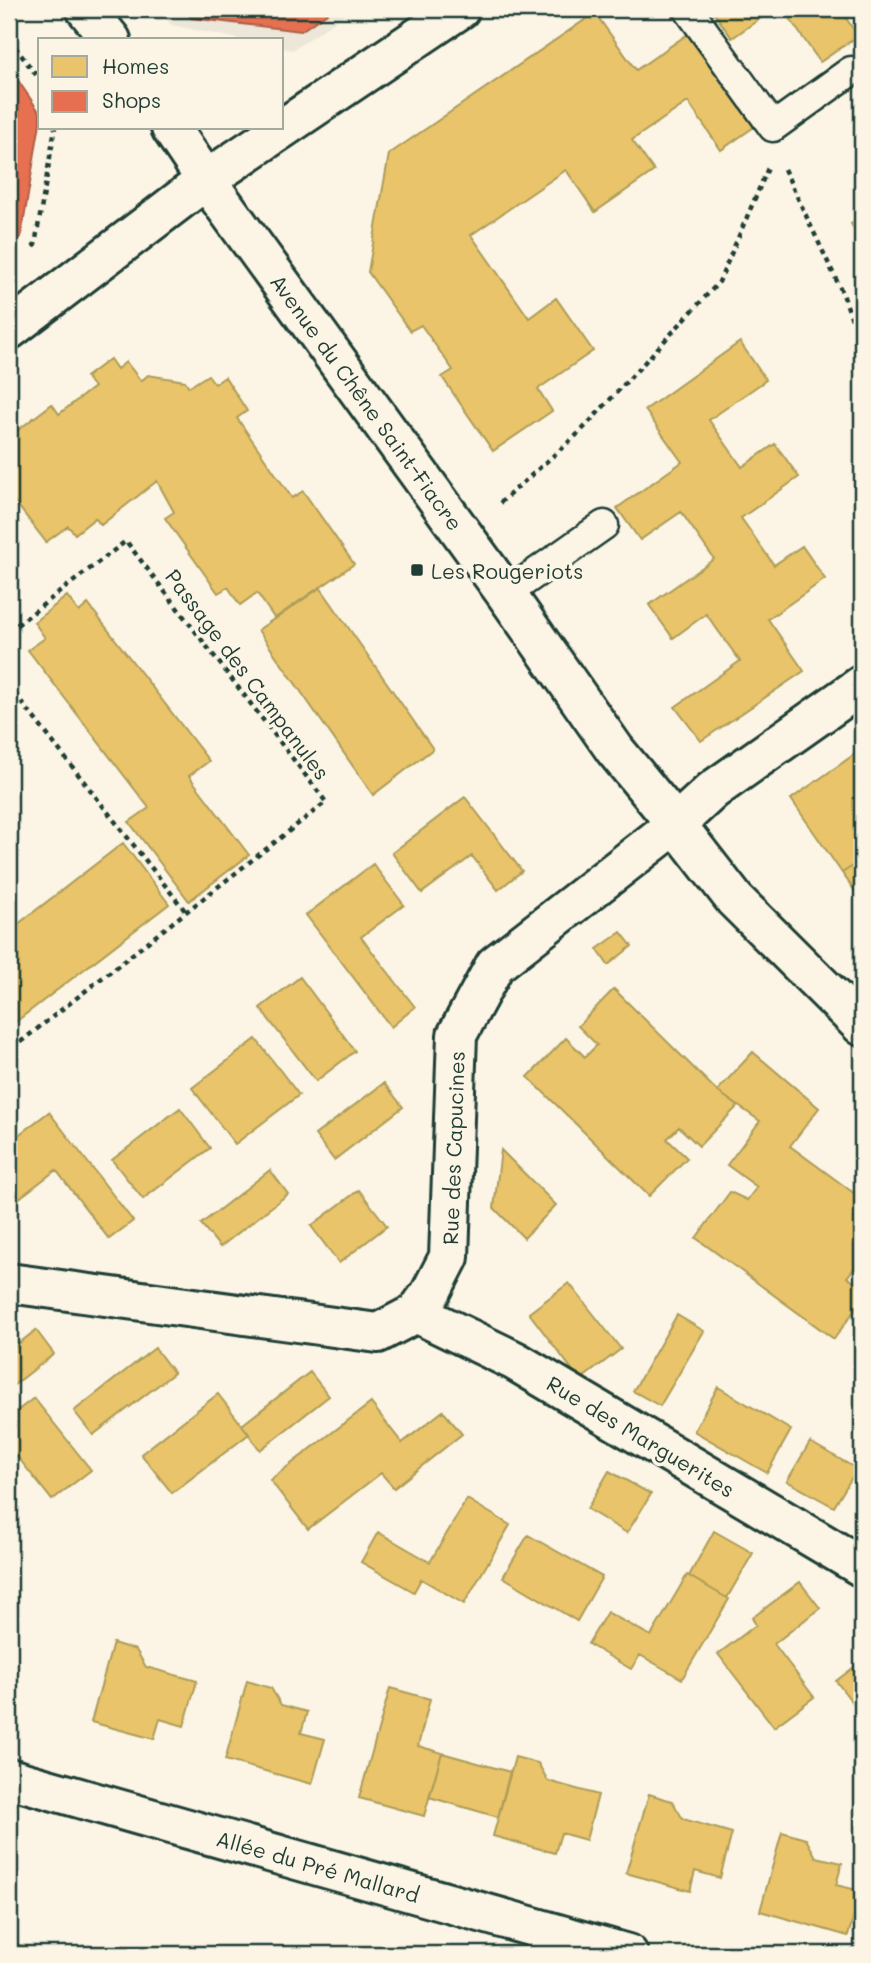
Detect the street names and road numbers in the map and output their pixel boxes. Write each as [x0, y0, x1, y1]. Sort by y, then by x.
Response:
street label: Avenue du Chêne Saint-Fiacre [265, 269, 469, 535]
street label: Passage des Campanules [160, 563, 336, 785]
street label: Rue des Capucines [436, 1051, 470, 1245]
street label: Rue des Marguerites [542, 1369, 740, 1503]
street label: Allée du Pré Mallard [213, 1824, 423, 1908]

